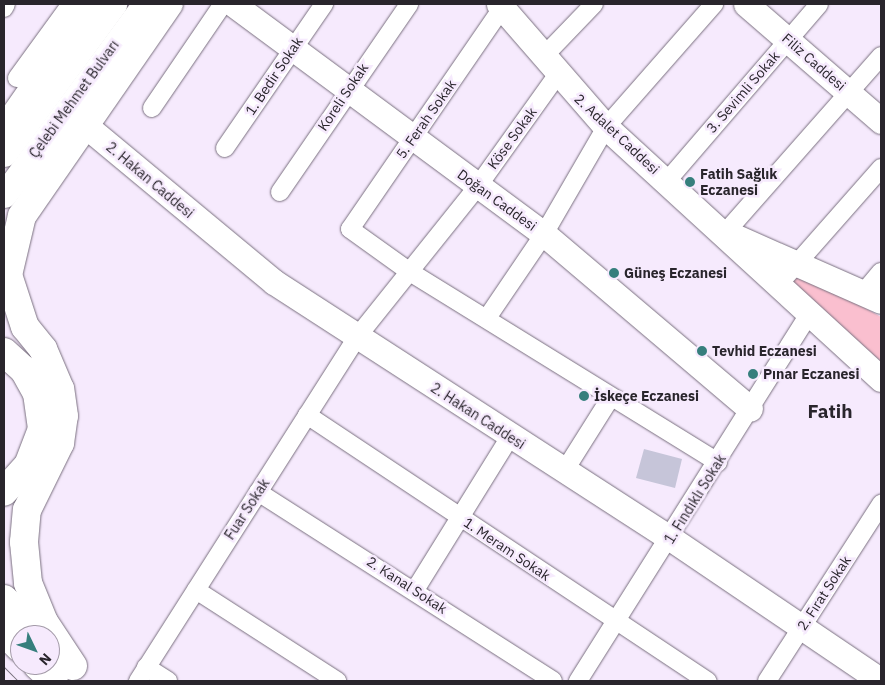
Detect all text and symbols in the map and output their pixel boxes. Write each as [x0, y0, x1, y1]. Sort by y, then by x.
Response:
street label: Filiz Caddesi [779, 30, 849, 94]
street label: 1. Bedir Sokak [242, 34, 306, 118]
street label: Çelebi Mehmet Bulvarı [26, 37, 122, 161]
street label: 3. Sevimli Sokak [703, 48, 783, 136]
street label: Koreli Sokak [314, 60, 372, 134]
street label: 5. Ferah Sokak [393, 76, 459, 162]
street label: 2. Adalet Caddesi [571, 90, 663, 178]
street label: Köse Sokak [484, 104, 540, 172]
street label: 2. Hakan Caddesi [103, 138, 197, 222]
street label: Doğan Caddesi [454, 166, 540, 234]
place label: Fatih Sağlık Eczanesi [700, 166, 777, 198]
marker: Fatih Sağlık Eczanesi [684, 176, 696, 188]
place label: Güneş Eczanesi [624, 265, 727, 281]
marker: Güneş Eczanesi [608, 267, 620, 279]
place label: Tevhid Eczanesi [712, 343, 817, 359]
marker: Tevhid Eczanesi [696, 345, 708, 357]
place label: Pınar Eczanesi [763, 366, 859, 382]
marker: Pınar Eczanesi [747, 368, 759, 380]
street label: 2. Hakan Caddesi [428, 379, 528, 453]
place label: İskeçe Eczanesi [594, 388, 699, 404]
marker: İskeçe Eczanesi [578, 390, 590, 402]
district label: Fatih [807, 401, 853, 423]
street label: 1. Fındıklı Sokak [661, 451, 729, 547]
street label: Fuar Sokak [221, 475, 273, 543]
street label: 1. Meram Sokak [461, 514, 553, 584]
street label: 2. Kanal Sokak [364, 553, 450, 617]
street label: 2. Fırat Sokak [794, 553, 854, 633]
north arrow [10, 625, 60, 675]
text: N [35, 650, 55, 669]

